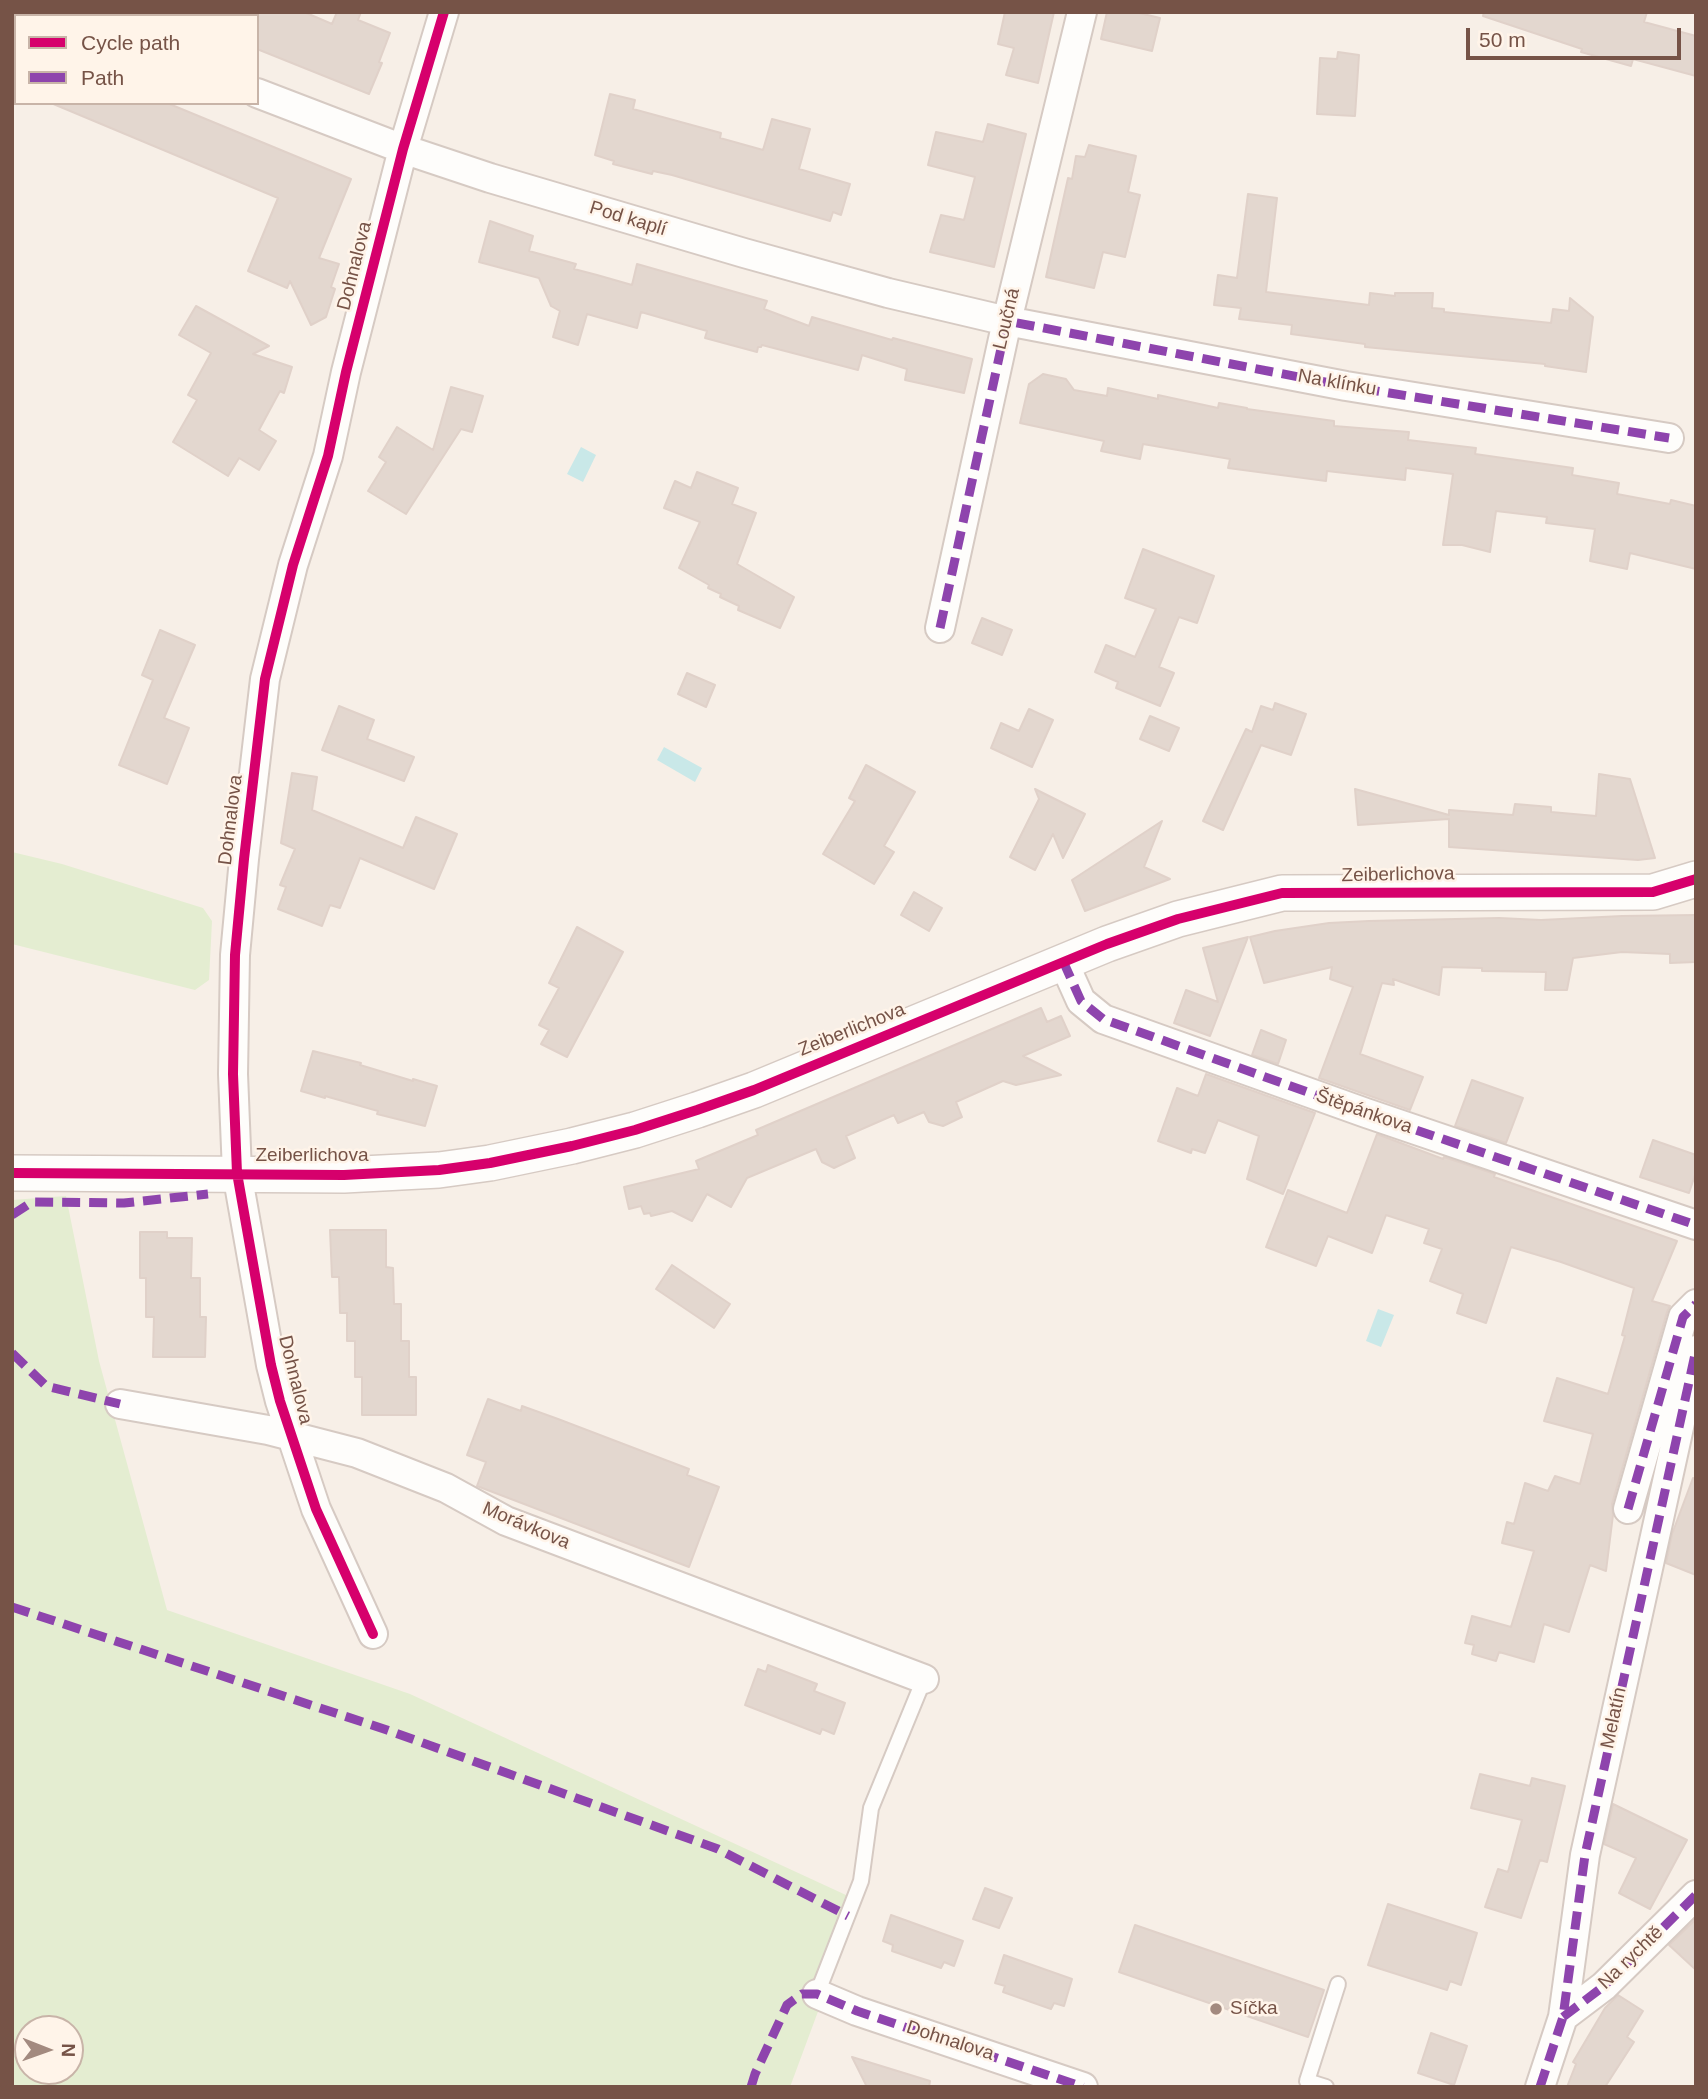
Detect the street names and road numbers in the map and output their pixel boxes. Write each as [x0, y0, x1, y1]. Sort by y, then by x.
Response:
street label: Pod kaplí [587, 197, 669, 241]
street label: Dohnalova [333, 219, 377, 313]
street label: Loučná [989, 286, 1025, 352]
street label: Na klínku [1296, 365, 1378, 401]
street label: Dohnalova [214, 774, 248, 866]
street label: Zeiberlichova [1341, 863, 1455, 887]
street label: Zeiberlichova [795, 998, 909, 1062]
street label: Štěpánkova [1313, 1085, 1415, 1139]
street label: Zeiberlichova [256, 1145, 368, 1167]
street label: Dohnalova [273, 1333, 317, 1427]
street label: Morávkova [479, 1497, 573, 1555]
street label: Melatín [1596, 1685, 1632, 1751]
street label: Na rychtě [1594, 1922, 1668, 1994]
street label: Dohnalova [903, 2016, 997, 2066]

